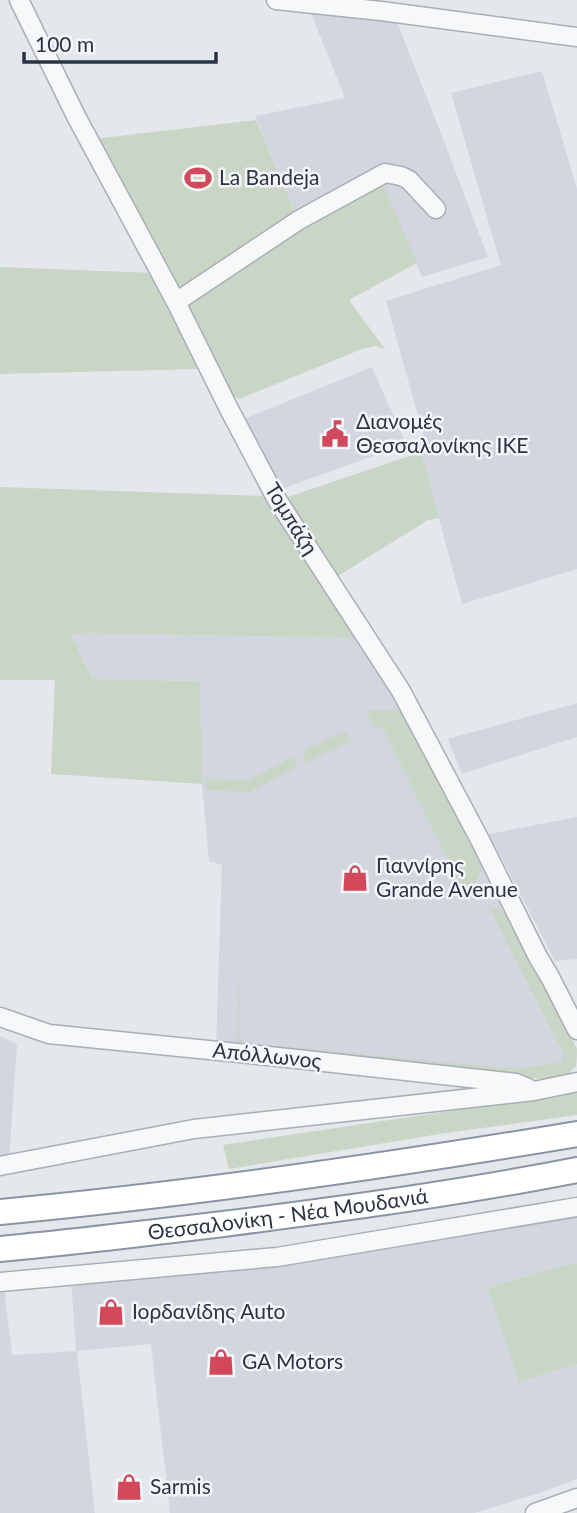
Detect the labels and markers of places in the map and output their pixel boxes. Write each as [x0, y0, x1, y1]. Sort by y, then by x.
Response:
sports icon: La Bandeja [183, 163, 213, 193]
place label: La Bandeja [219, 164, 320, 189]
place label: Διανομές Θεσσαλονίκης ΙΚΕ [356, 408, 528, 457]
public building icon: Διανομές Θεσσαλονίκης ΙΚΕ [320, 419, 350, 449]
place label: Γιαννίρης Grande Avenue [376, 852, 518, 901]
shop icon: Γιαννίρης Grande Avenue [340, 863, 370, 893]
shop icon: Ιορδανίδης Auto [96, 1297, 126, 1327]
place label: Ιορδανίδης Auto [132, 1298, 285, 1323]
shop icon: GA Motors [206, 1347, 236, 1377]
place label: GA Motors [242, 1348, 343, 1373]
shop icon: Sarmis [114, 1472, 144, 1502]
place label: Sarmis [150, 1473, 211, 1498]

